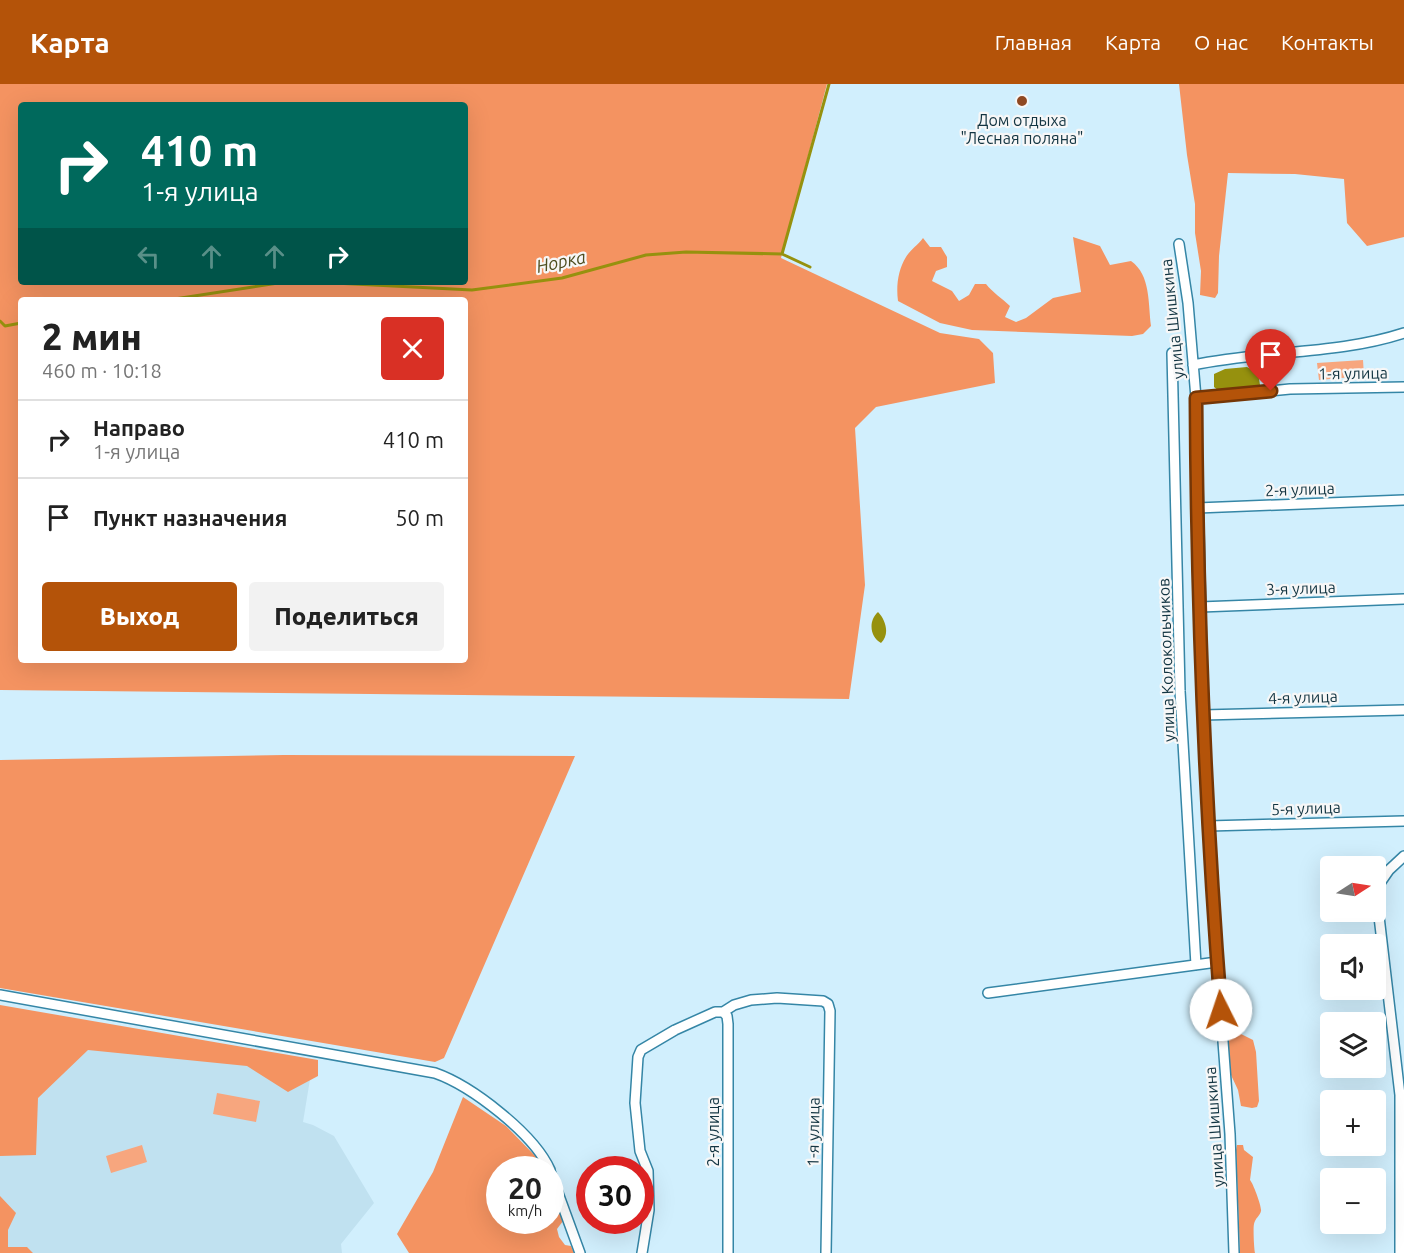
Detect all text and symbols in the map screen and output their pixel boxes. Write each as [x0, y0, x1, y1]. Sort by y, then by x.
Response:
text: Карта [30, 27, 110, 58]
text: Главная [995, 30, 1072, 54]
text: Карта [1105, 30, 1161, 54]
text: О нас [1194, 30, 1248, 54]
text: Контакты [1281, 30, 1374, 54]
marker: Дом отдыха "Лесная поляна" [1015, 94, 1029, 108]
place label: Дом отдыха "Лесная поляна" [961, 111, 1083, 147]
icon: right [42, 126, 120, 204]
text: 410 m [141, 127, 258, 174]
text: 1-я улица [141, 176, 259, 206]
icon: left [132, 240, 165, 273]
icon: ahead [195, 240, 228, 273]
icon: ahead [258, 240, 291, 273]
icon: right [321, 240, 354, 273]
water label: Норка [534, 246, 588, 276]
street label: улица Шишкина [1157, 258, 1187, 380]
text: 2 мин [42, 316, 142, 357]
button: close [381, 317, 444, 380]
pin [1245, 329, 1296, 391]
icon: arrive [1254, 338, 1287, 371]
text: 460 m · 10:18 [42, 359, 162, 382]
street label: 1-я улица [1318, 363, 1388, 383]
text: Направо [93, 415, 185, 440]
icon: right [42, 423, 75, 456]
text: 410 m [383, 427, 444, 452]
text: 1-я улица [93, 440, 180, 463]
street label: 2-я улица [1265, 479, 1335, 499]
icon: arrive [42, 501, 75, 534]
text: Пункт назначения [93, 505, 287, 530]
text: 50 m [395, 505, 444, 530]
street label: улица Колокольчиков [1154, 578, 1178, 742]
street label: 3-я улица [1266, 578, 1336, 598]
button: Выход [42, 582, 237, 651]
button: Поделиться [249, 582, 444, 651]
street label: 4-я улица [1268, 687, 1338, 707]
street label: 5-я улица [1271, 798, 1341, 818]
north arrow [1320, 856, 1386, 922]
map controls [1320, 856, 1386, 1234]
button: sound [1320, 934, 1386, 1000]
position arrow [1189, 978, 1253, 1042]
button: layers [1320, 1012, 1386, 1078]
street label: улица Шишкина [1201, 1066, 1227, 1188]
button: + [1320, 1090, 1386, 1156]
street label: 2-я улица [704, 1097, 722, 1167]
street label: 1-я улица [803, 1097, 823, 1167]
speed limit sign: 30 [576, 1156, 654, 1234]
button: − [1320, 1168, 1386, 1234]
text: 20 [508, 1171, 542, 1205]
text: km/h [508, 1202, 542, 1219]

